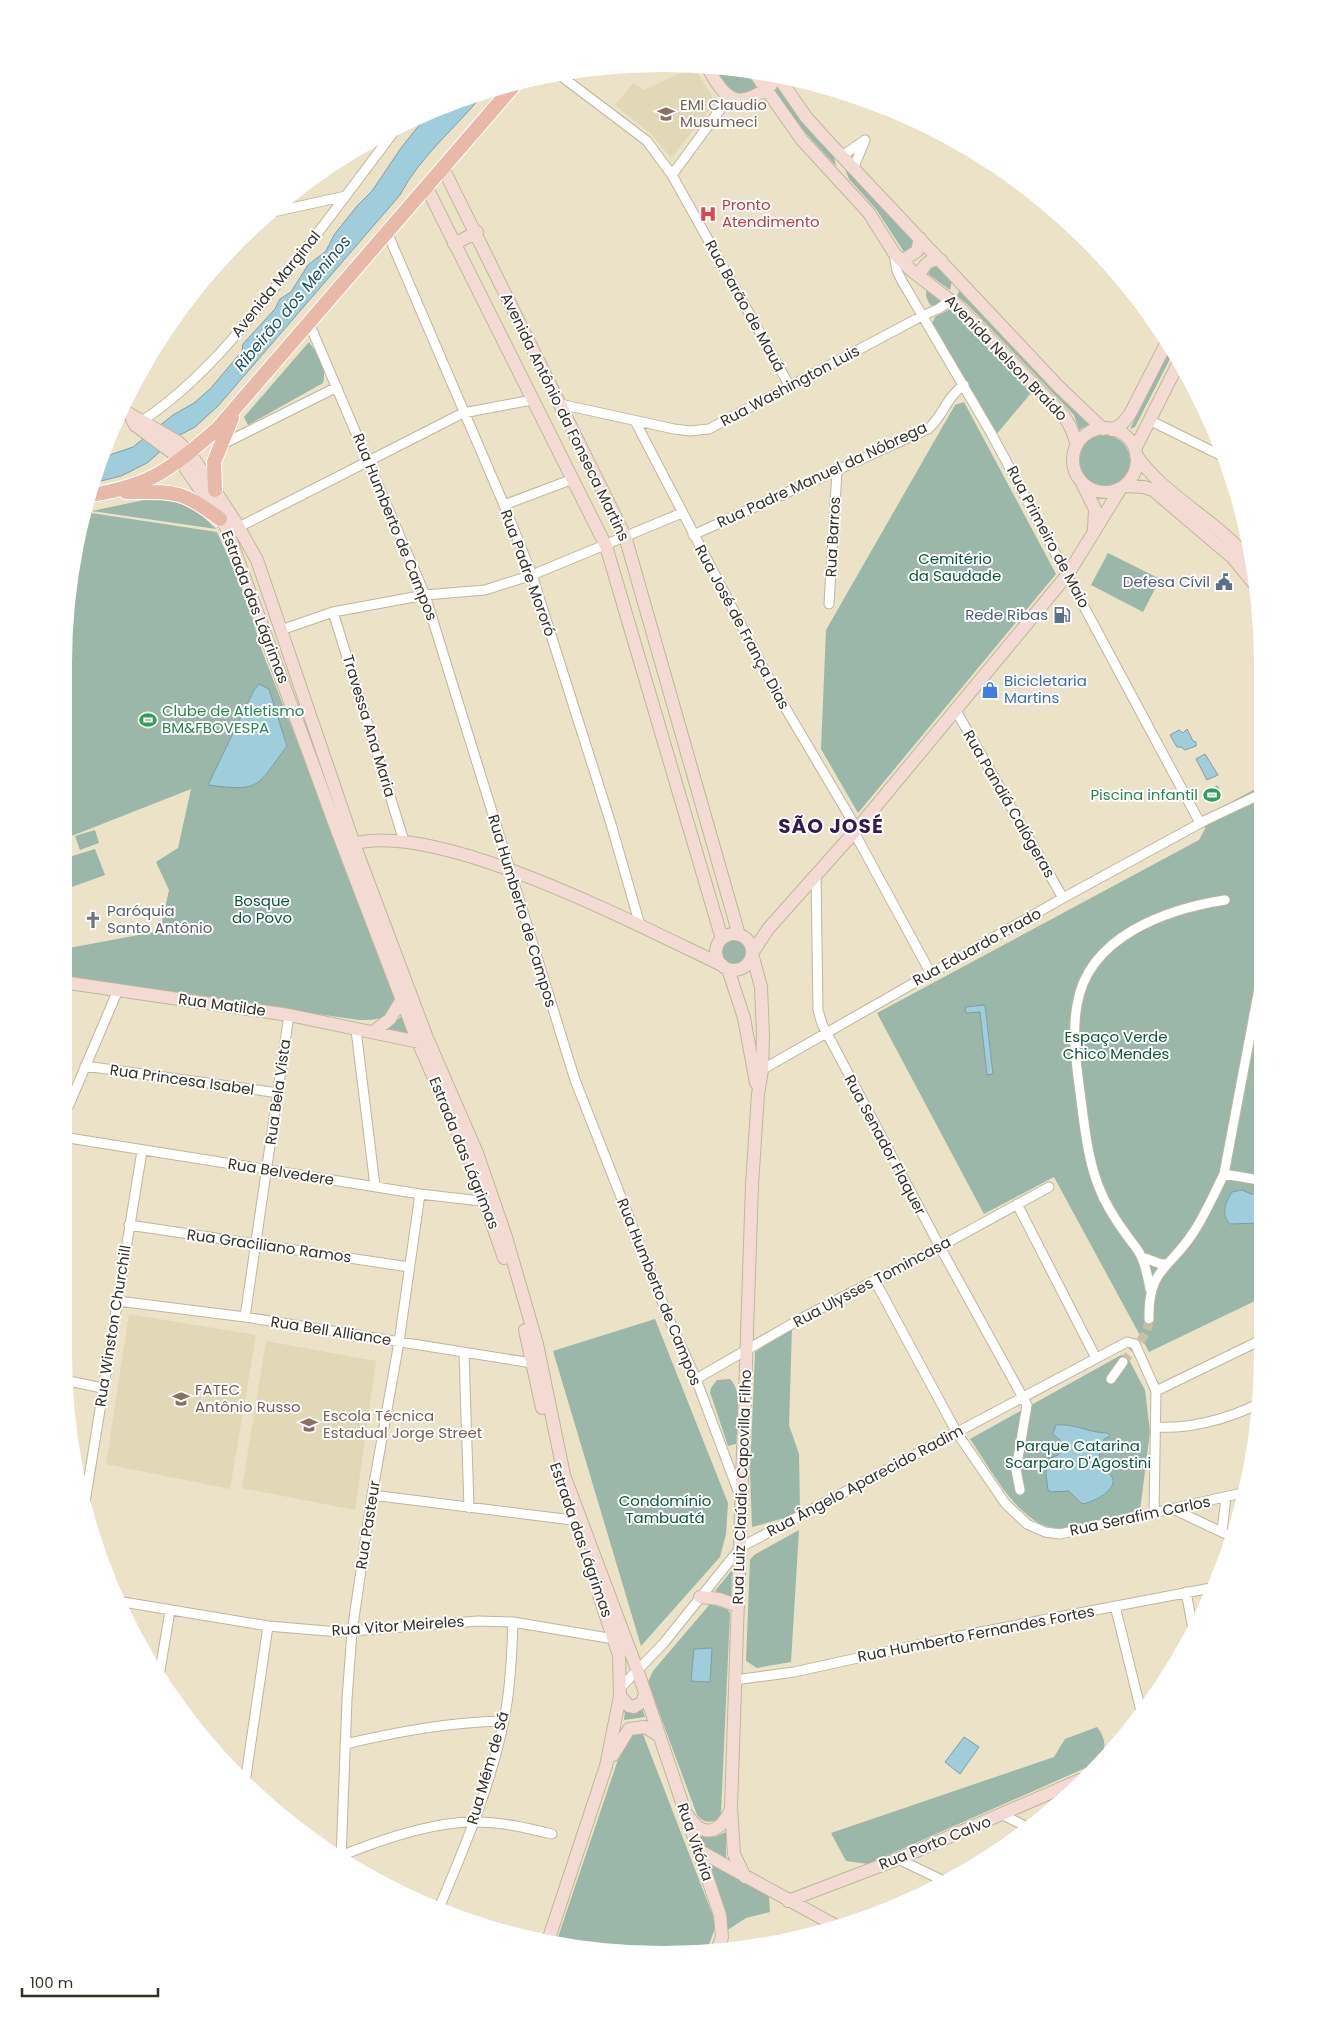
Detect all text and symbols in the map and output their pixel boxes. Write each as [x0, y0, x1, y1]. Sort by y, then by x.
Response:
place label: EMI Claudio Musumeci [680, 94, 767, 132]
school or university icon: EMI Claudio Musumeci [656, 104, 676, 124]
place label: Pronto Atendimento [722, 194, 820, 232]
hospital icon: Pronto Atendimento [698, 204, 718, 224]
street label: Avenida Marginal [226, 226, 325, 341]
water label: Ribeirão dos Meninos [229, 230, 356, 376]
street label: Rua Barão de Mauá [700, 236, 790, 375]
street label: Avenida Antônio da Fonseca Martins [496, 289, 635, 545]
street label: Avenida Nelson Braido [940, 290, 1072, 425]
street label: Rua Washington Luis [717, 340, 863, 431]
street label: Rua Padre Manuel da Nóbrega [713, 416, 930, 533]
street label: Rua Humberto de Campos [348, 430, 443, 624]
street label: Rua Primeiro de Maio [1002, 462, 1095, 612]
street label: Rua Barros [820, 496, 845, 578]
street label: Rua Padre Mororó [496, 506, 561, 639]
street label: Estrada das Lágrimas [217, 527, 294, 687]
street label: Rua José de França Dias [690, 541, 795, 713]
park label: Cemitério da Saudade [909, 548, 1001, 586]
place label: Defesa Cívil [1123, 571, 1210, 592]
public building icon: Defesa Cívil [1214, 572, 1234, 592]
place label: Rede Ribas [965, 604, 1048, 625]
fuel station icon: Rede Ribas [1052, 605, 1072, 625]
street label: Travessa Ana Maria [338, 652, 401, 800]
place label: Bicicletaria Martins [1004, 670, 1087, 708]
shop icon: Bicicletaria Martins [980, 680, 1000, 700]
place label: Clube de Atletismo BM&FBOVESPA [162, 700, 304, 738]
sports icon: Clube de Atletismo BM&FBOVESPA [138, 710, 158, 730]
street label: Rua Pandiá Calógeras [959, 726, 1060, 882]
place label: Piscina infantil [1090, 784, 1198, 805]
sports icon: Piscina infantil [1202, 785, 1222, 805]
street label: Rua Humberto de Campos [483, 812, 562, 1010]
district label: SÃO JOSÉ [778, 812, 884, 840]
park label: Bosque do Povo [232, 890, 292, 928]
place label: Paróquia Santo Antônio [107, 900, 212, 938]
street label: Rua Eduardo Prado [909, 902, 1045, 991]
church icon: Paróquia Santo Antônio [83, 910, 103, 930]
street label: Rua Matilde [177, 988, 267, 1021]
park label: Espaço Verde Chico Mendes [1063, 1026, 1169, 1064]
street label: Rua Bela Vista [260, 1038, 295, 1146]
street label: Rua Princesa Isabel [109, 1059, 256, 1100]
street label: Rua Senador Flaquer [840, 1071, 932, 1219]
street label: Estrada das Lágrimas [424, 1074, 505, 1232]
street label: Rua Belvedere [227, 1153, 336, 1190]
street label: Rua Humberto de Campos [612, 1195, 707, 1389]
street label: Rua Graciliano Ramos [185, 1224, 353, 1267]
street label: Rua Ulysses Tomincasa [789, 1231, 954, 1332]
street label: Rua Winston Churchill [89, 1244, 136, 1408]
street label: Rua Bell Alliance [269, 1311, 393, 1350]
street label: Rua Luiz Claúdio Capovilla Filho [727, 1369, 756, 1605]
place label: FATEC Antônio Russo [195, 1379, 301, 1417]
school or university icon: FATEC Antônio Russo [171, 1389, 191, 1409]
place label: Escola Técnica Estadual Jorge Street [323, 1405, 482, 1443]
school or university icon: Escola Técnica Estadual Jorge Street [299, 1415, 319, 1435]
street label: Rua Ângelo Aparecido Radim [763, 1420, 967, 1541]
park label: Parque Catarina Scarparo D'Agostini [1005, 1435, 1151, 1473]
street label: Estrada das Lágrimas [545, 1460, 618, 1620]
street label: Rua Pasteur [350, 1479, 385, 1571]
park label: Condomínio Tambuatá [619, 1490, 711, 1528]
street label: Rua Serafim Carlos [1068, 1490, 1212, 1541]
street label: Rua Humberto Fernandes Fortes [856, 1600, 1096, 1667]
street label: Rua Vitor Meireles [331, 1610, 465, 1641]
street label: Rua Mém de Sá [461, 1709, 514, 1827]
street label: Rua Vitória [672, 1800, 719, 1884]
street label: Rua Porto Calvo [876, 1810, 994, 1875]
scale bar [22, 1966, 159, 1998]
text: 100 m [30, 1972, 73, 1993]

